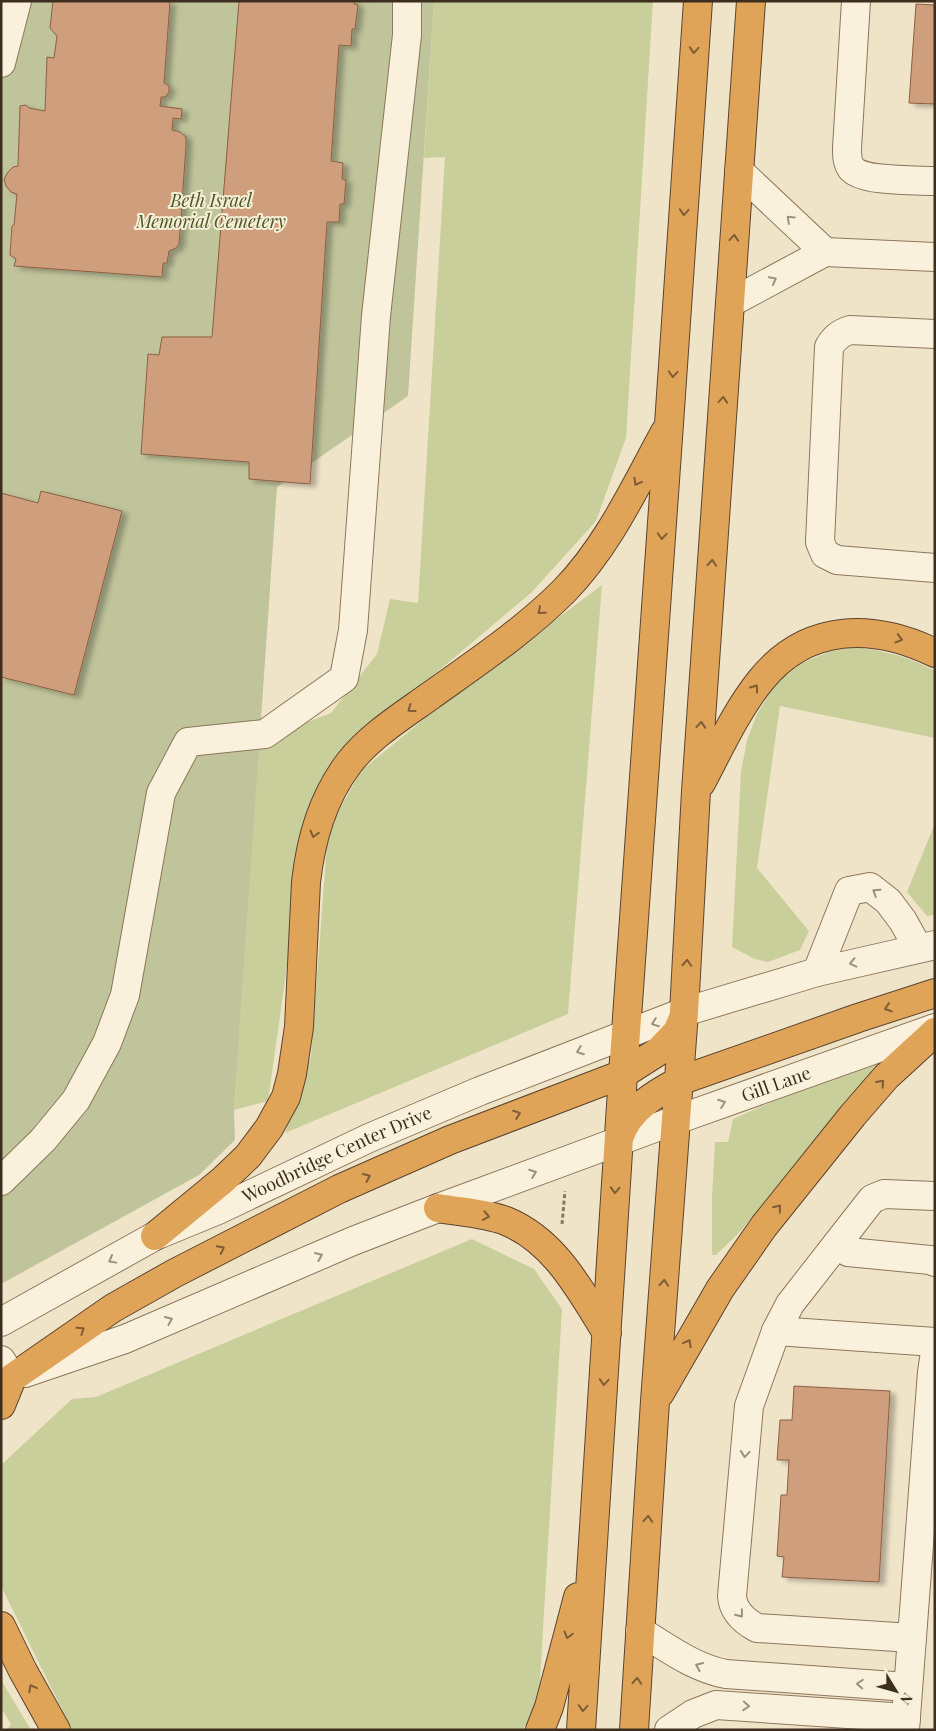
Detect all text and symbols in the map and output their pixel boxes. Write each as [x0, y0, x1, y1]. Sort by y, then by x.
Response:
one-way arrow [689, 46, 700, 54]
park label: Beth Israel Memorial Cemetery [135, 188, 286, 233]
one-way arrow [678, 208, 689, 216]
one-way arrow [786, 216, 795, 225]
one-way arrow [729, 234, 740, 242]
one-way arrow [768, 276, 777, 286]
one-way arrow [667, 370, 678, 378]
one-way arrow [718, 396, 729, 404]
one-way arrow [633, 477, 643, 486]
one-way arrow [656, 533, 667, 541]
one-way arrow [706, 558, 717, 566]
one-way arrow [538, 606, 547, 614]
one-way arrow [894, 633, 902, 643]
one-way arrow [749, 684, 758, 694]
one-way arrow [407, 703, 417, 712]
one-way arrow [695, 720, 706, 728]
one-way arrow [309, 830, 320, 839]
one-way arrow [872, 888, 881, 898]
one-way arrow [848, 957, 857, 968]
one-way arrow [681, 959, 692, 967]
one-way arrow [884, 1002, 893, 1012]
one-way arrow [651, 1017, 660, 1027]
one-way arrow [576, 1045, 585, 1055]
street label: Gill Lane [738, 1060, 814, 1107]
one-way arrow [875, 1079, 884, 1088]
one-way arrow [717, 1099, 725, 1109]
street label: Woodbridge Center Drive [237, 1100, 435, 1208]
one-way arrow [512, 1109, 520, 1119]
one-way arrow [529, 1169, 537, 1179]
one-way arrow [362, 1172, 371, 1183]
one-way arrow [610, 1187, 621, 1195]
one-way arrow [772, 1204, 781, 1214]
one-way arrow [482, 1211, 491, 1221]
one-way arrow [216, 1245, 225, 1255]
one-way arrow [314, 1251, 323, 1262]
one-way arrow [109, 1254, 118, 1264]
one-way arrow [658, 1278, 669, 1286]
one-way arrow [164, 1315, 173, 1326]
one-way arrow [75, 1327, 85, 1336]
one-way arrow [682, 1340, 692, 1349]
one-way arrow [598, 1378, 609, 1386]
one-way arrow [739, 1451, 750, 1459]
one-way arrow [642, 1515, 653, 1523]
one-way arrow [734, 1608, 742, 1617]
one-way arrow [563, 1631, 574, 1640]
one-way arrow [695, 1661, 704, 1672]
north arrow [871, 1666, 921, 1716]
one-way arrow [631, 1677, 642, 1685]
one-way arrow [855, 1678, 863, 1689]
one-way arrow [28, 1684, 38, 1693]
text: N [896, 1689, 917, 1709]
one-way arrow [743, 1701, 751, 1712]
one-way arrow [577, 1705, 588, 1713]

